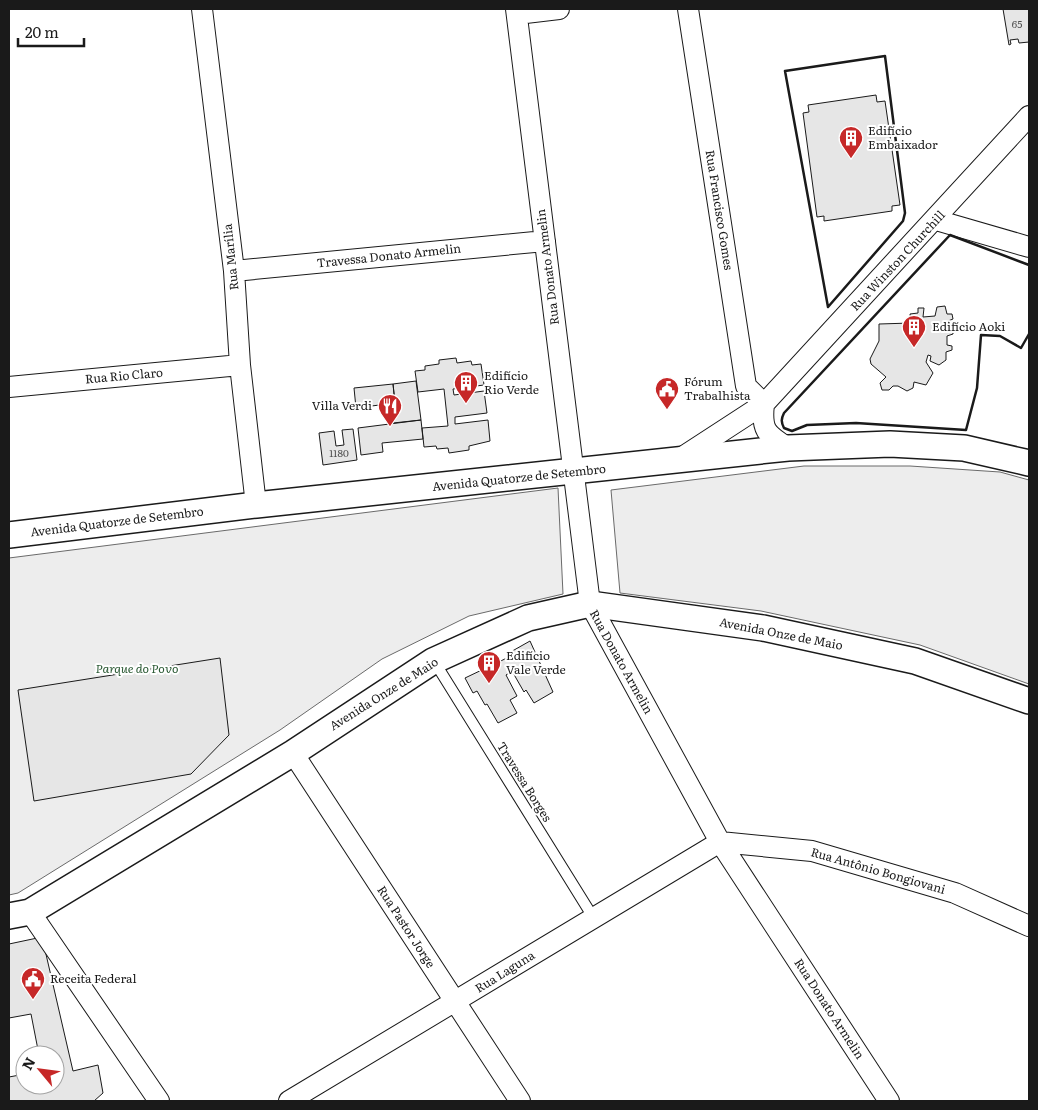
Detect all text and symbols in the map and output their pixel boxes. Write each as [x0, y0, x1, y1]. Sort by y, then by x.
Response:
scale bar [18, 15, 84, 47]
house number: 65 [1012, 16, 1022, 31]
text: 20 m [25, 20, 59, 43]
place label: Edifício Embaixador [868, 121, 938, 153]
building icon: Edifício Embaixador [838, 125, 864, 159]
street label: Rua Francisco Gomes [702, 148, 738, 272]
street label: Rua Winston Churchill [846, 206, 949, 315]
street label: Rua Donato Armelin [531, 208, 563, 326]
street label: Rua Marília [218, 222, 242, 291]
street label: Travessa Donato Armelin [316, 238, 462, 272]
building icon: Edifício Aoki [901, 314, 927, 348]
place label: Edifício Aoki [932, 317, 1005, 335]
street label: Rua Rio Claro [84, 363, 164, 387]
place label: Edifício Rio Verde [484, 366, 539, 398]
building icon: Edifício Rio Verde [453, 370, 479, 404]
place label: Fórum Trabalhista [684, 372, 751, 404]
public building icon: Fórum Trabalhista [654, 376, 680, 410]
restaurant icon: Villa Verdi [377, 393, 403, 427]
place label: Villa Verdi [312, 396, 372, 414]
house number: 1180 [329, 445, 349, 460]
street label: Avenida Quatorze de Setembro [431, 459, 607, 495]
street label: Avenida Quatorze de Setembro [29, 501, 205, 541]
street label: Rua Donato Armelin [586, 606, 658, 717]
street label: Avenida Onze de Maio [718, 612, 844, 654]
place label: Edifício Vale Verde [506, 646, 566, 678]
building icon: Edifício Vale Verde [476, 650, 502, 684]
street label: Avenida Onze de Maio [325, 652, 441, 734]
park label: Parque do Povo [96, 659, 178, 677]
street label: Travessa Borges [493, 738, 557, 825]
street label: Rua Antônio Bongiovani [809, 842, 948, 898]
street label: Rua Pastor Jorge [373, 882, 440, 971]
street label: Rua Laguna [471, 945, 538, 997]
street label: Rua Donato Armelin [790, 955, 869, 1062]
public building icon: Receita Federal [20, 966, 46, 1000]
place label: Receita Federal [50, 969, 137, 987]
north arrow [15, 1045, 65, 1095]
text: N [16, 1053, 39, 1073]

